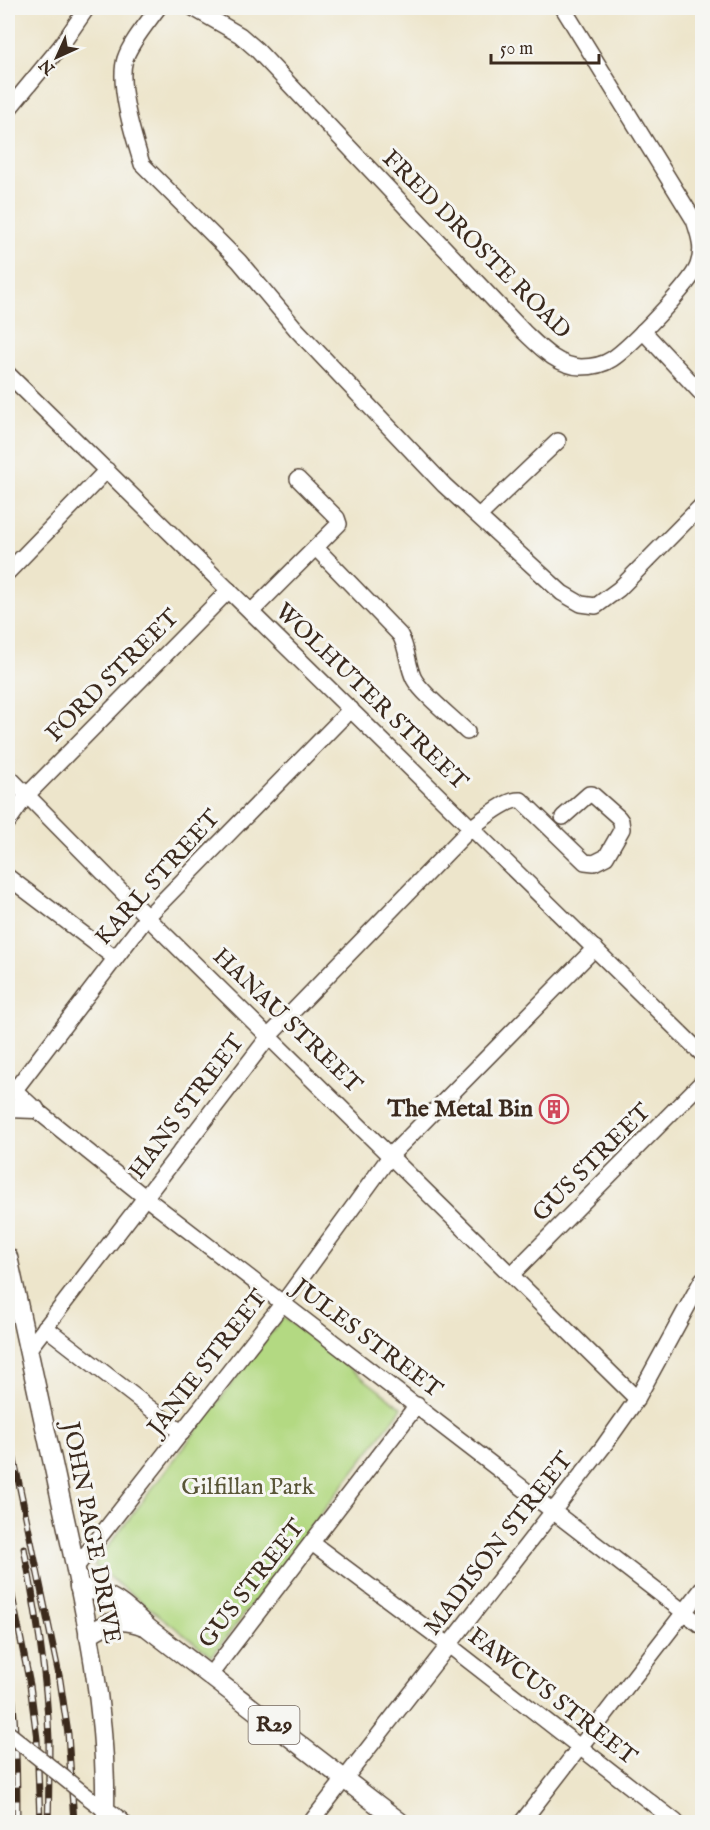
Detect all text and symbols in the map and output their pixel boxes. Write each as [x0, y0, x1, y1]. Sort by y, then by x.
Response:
north arrow [27, 27, 87, 87]
scale bar [491, 27, 599, 65]
text: 50 m [500, 38, 533, 61]
text: N [36, 54, 60, 79]
street label: FRED DROSTE ROAD [375, 144, 577, 346]
street label: WOLHUTER STREET [268, 597, 474, 798]
street label: FORD STREET [40, 602, 187, 749]
street label: KARL STREET [89, 803, 228, 953]
street label: HANAU STREET [206, 942, 369, 1101]
street label: HANS STREET [122, 1028, 252, 1186]
building icon: The Metal Bin [538, 1093, 570, 1125]
place label: The Metal Bin [387, 1094, 533, 1125]
street label: GUS STREET [526, 1097, 658, 1229]
street label: JULES STREET [283, 1271, 449, 1406]
street label: JANIE STREET [139, 1283, 275, 1445]
street label: JOHN PAGE DRIVE [54, 1416, 128, 1647]
street label: MADISON STREET [418, 1446, 581, 1642]
park label: Gilfillan Park [181, 1472, 315, 1503]
street label: GUS STREET [192, 1513, 312, 1655]
street label: FAWCUS STREET [461, 1621, 643, 1773]
road number: R29 [248, 1706, 300, 1744]

